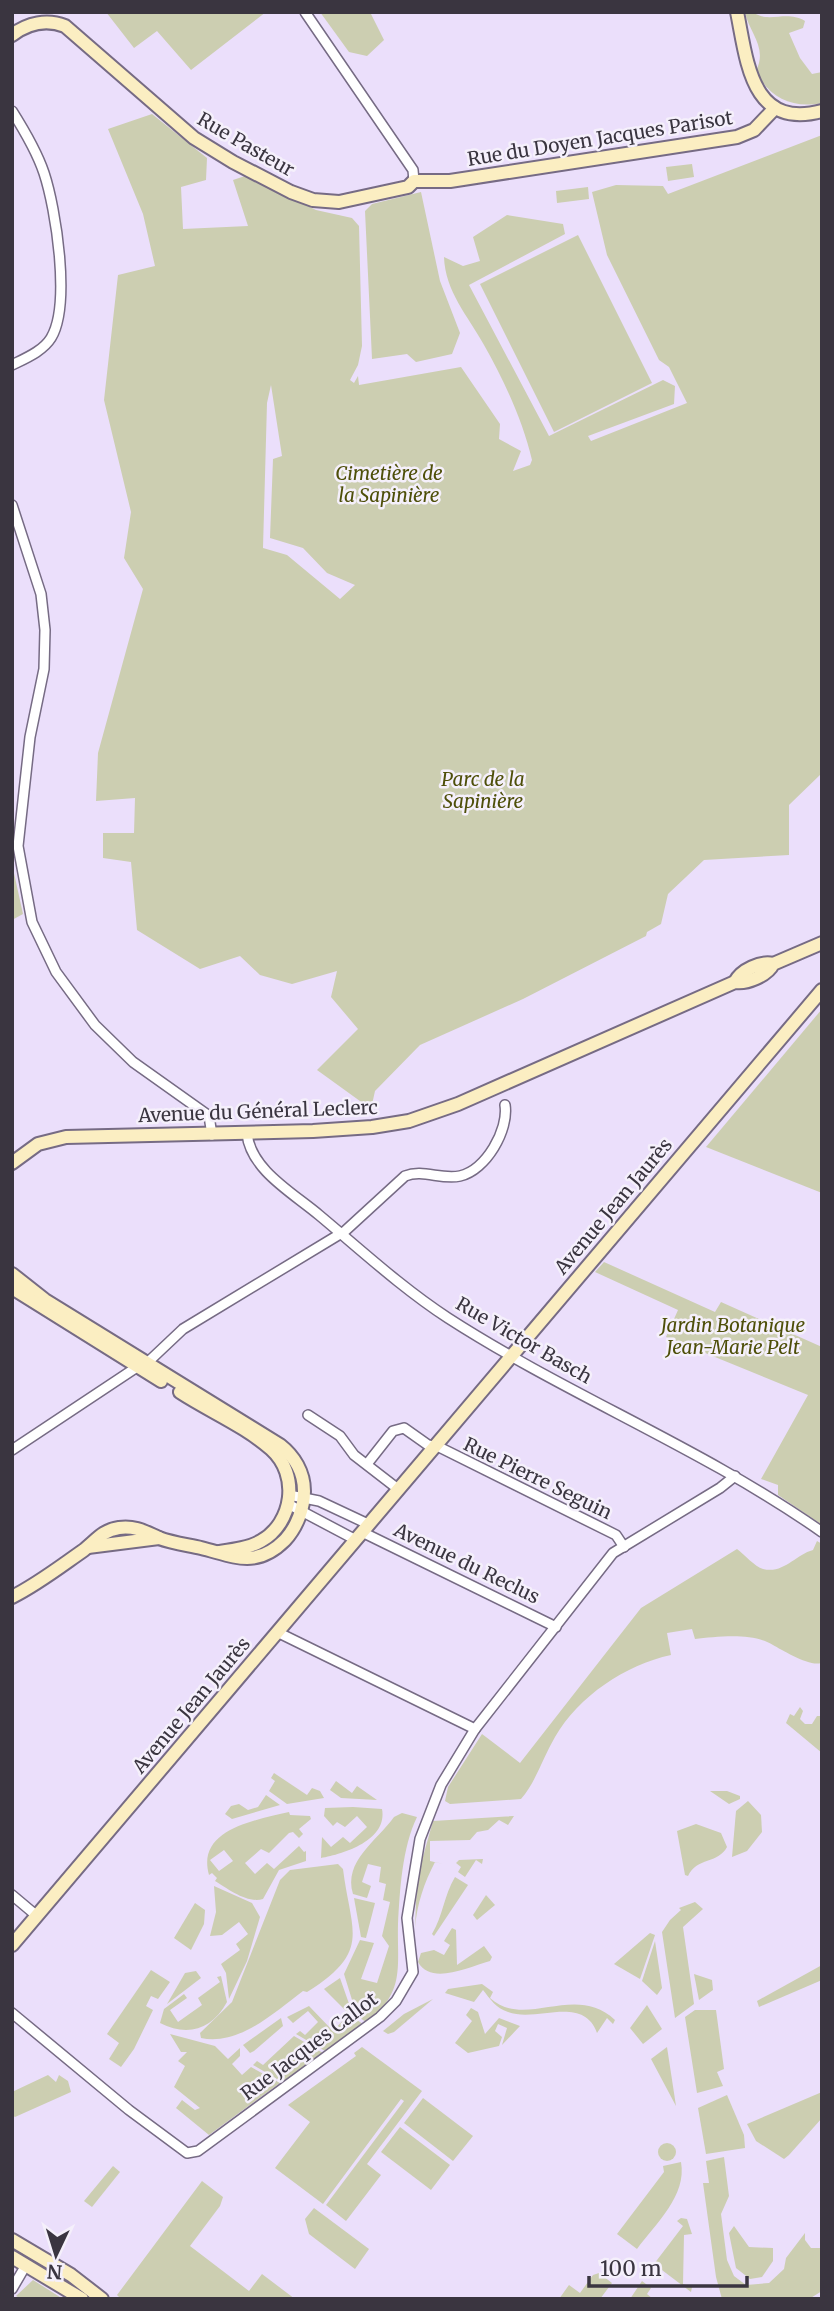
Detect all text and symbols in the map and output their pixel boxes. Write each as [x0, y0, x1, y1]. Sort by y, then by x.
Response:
street label: Rue du Doyen Jacques Parisot [466, 105, 735, 171]
street label: Rue Pasteur [193, 107, 299, 182]
park label: Cimetière de la Sapinière [335, 461, 443, 507]
park label: Parc de la Sapinière [441, 767, 525, 813]
street label: Avenue du Général Leclerc [137, 1095, 378, 1127]
street label: Avenue Jean Jaurès [548, 1133, 677, 1280]
street label: Rue Victor Basch [452, 1291, 597, 1389]
park label: Jardin Botanique Jean-Marie Pelt [659, 1313, 806, 1359]
street label: Rue Pierre Seguin [460, 1432, 617, 1525]
street label: Avenue du Reclus [390, 1517, 544, 1609]
street label: Avenue Jean Jaurès [126, 1632, 255, 1779]
street label: Rue Jacques Callot [236, 1986, 383, 2105]
north arrow [21, 2220, 91, 2290]
scale bar [589, 2244, 746, 2288]
text: 100 m [600, 2255, 662, 2282]
text: N [46, 2259, 63, 2284]

